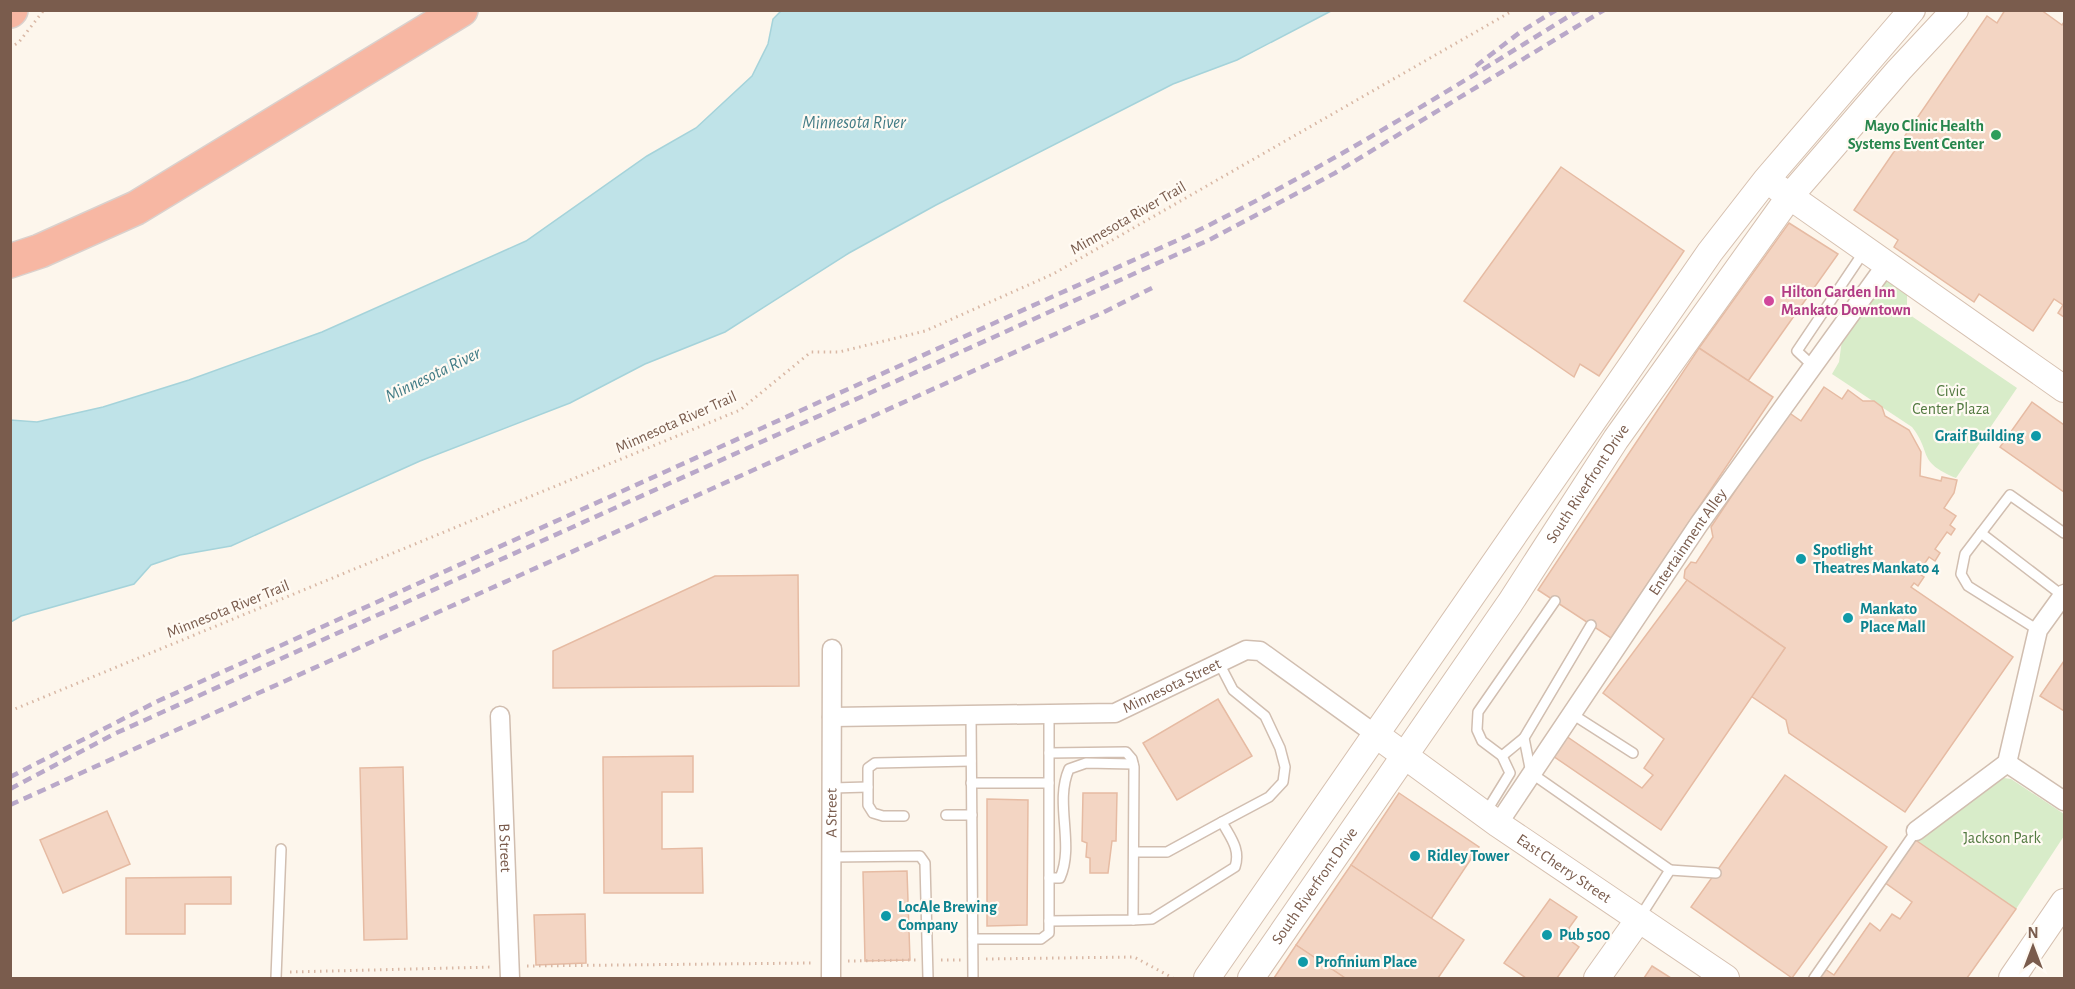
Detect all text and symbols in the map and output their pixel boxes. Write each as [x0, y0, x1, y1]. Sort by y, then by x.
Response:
water label: Minnesota River [802, 114, 907, 132]
place label: Mayo Clinic Health Systems Event Center [1848, 118, 1984, 153]
marker: Mayo Clinic Health Systems Event Center [1989, 128, 2003, 142]
street label: Minnesota River Trail [1067, 178, 1189, 258]
place label: Hilton Garden Inn Mankato Downtown [1781, 284, 1911, 318]
marker: Hilton Garden Inn Mankato Downtown [1762, 294, 1776, 308]
water label: Minnesota River [382, 344, 485, 406]
park label: Civic Center Plaza [1912, 383, 1990, 417]
street label: Minnesota River Trail [613, 388, 739, 456]
street label: South Riverfront Drive [1543, 421, 1632, 546]
place label: Graif Building [1935, 428, 2025, 444]
marker: Graif Building [2029, 429, 2043, 443]
street label: Entertainment Alley [1646, 485, 1731, 598]
place label: Spotlight Theatres Mankato 4 [1813, 542, 1940, 576]
marker: Spotlight Theatres Mankato 4 [1794, 552, 1808, 566]
street label: Minnesota River Trail [164, 577, 292, 641]
place label: Mankato Place Mall [1860, 601, 1926, 635]
marker: Mankato Place Mall [1841, 611, 1855, 625]
street label: Minnesota Street [1120, 655, 1223, 716]
street label: A Street [823, 788, 840, 838]
street label: B Street [496, 823, 514, 873]
street label: South Riverfront Drive [1269, 824, 1361, 947]
park label: Jackson Park [1963, 830, 2041, 846]
street label: East Cherry Street [1514, 831, 1614, 906]
place label: Ridley Tower [1427, 848, 1510, 865]
marker: Ridley Tower [1408, 849, 1422, 863]
place label: LocAle Brewing Company [898, 899, 998, 934]
marker: LocAle Brewing Company [879, 909, 893, 923]
north arrow [2003, 917, 2063, 977]
text: N [2027, 925, 2039, 941]
place label: Pub 500 [1559, 927, 1610, 943]
marker: Pub 500 [1540, 928, 1554, 942]
place label: Profinium Place [1315, 954, 1418, 970]
marker: Profinium Place [1296, 955, 1310, 969]

